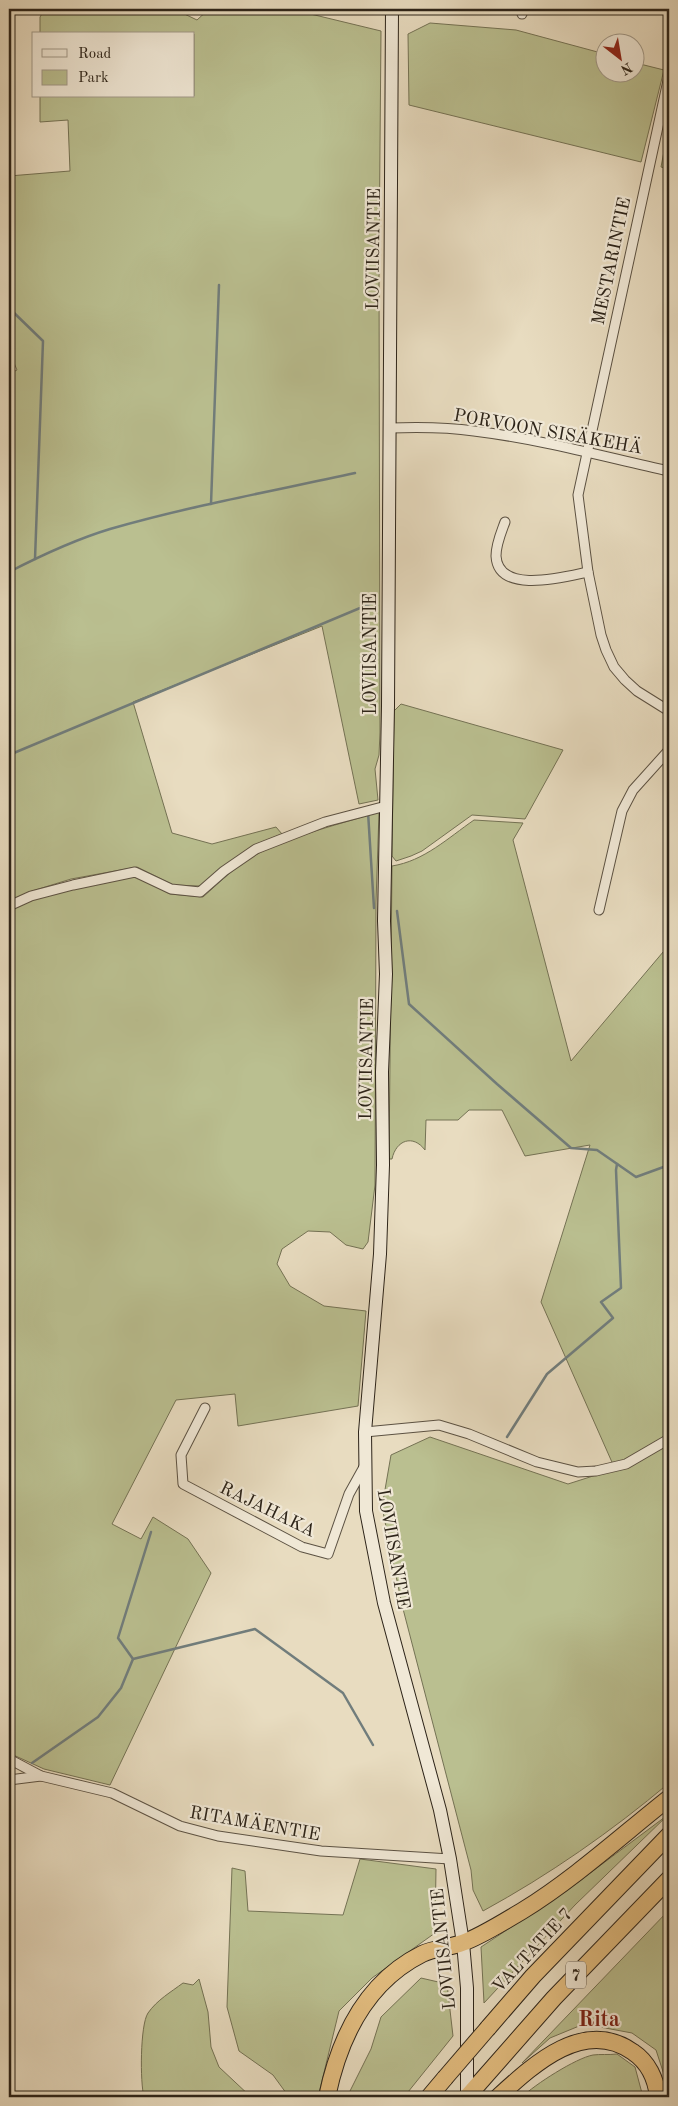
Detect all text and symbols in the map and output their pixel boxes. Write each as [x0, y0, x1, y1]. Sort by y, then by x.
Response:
legend [32, 32, 195, 98]
north arrow [596, 32, 646, 82]
text: Road [78, 47, 112, 62]
text: N [618, 60, 634, 77]
text: Park [78, 71, 109, 86]
street label: LOVIISANTIE [364, 188, 384, 310]
street label: MESTARINTIE [590, 196, 634, 327]
street label: PORVOON SISÄKEHÄ [452, 404, 644, 457]
street label: LOVIISANTIE [362, 593, 380, 715]
street label: LOVIISANTIE [357, 998, 377, 1120]
street label: RAJAHAKA [217, 1479, 319, 1541]
street label: LOVIISANTIE [374, 1488, 412, 1611]
street label: RITAMÄENTIE [188, 1801, 322, 1844]
street label: LOVIISANTIE [429, 1887, 459, 2011]
street label: VALTATIE 7 [487, 1903, 577, 1997]
road number: 7 [566, 1962, 586, 1988]
district label: Rita [578, 2009, 620, 2031]

